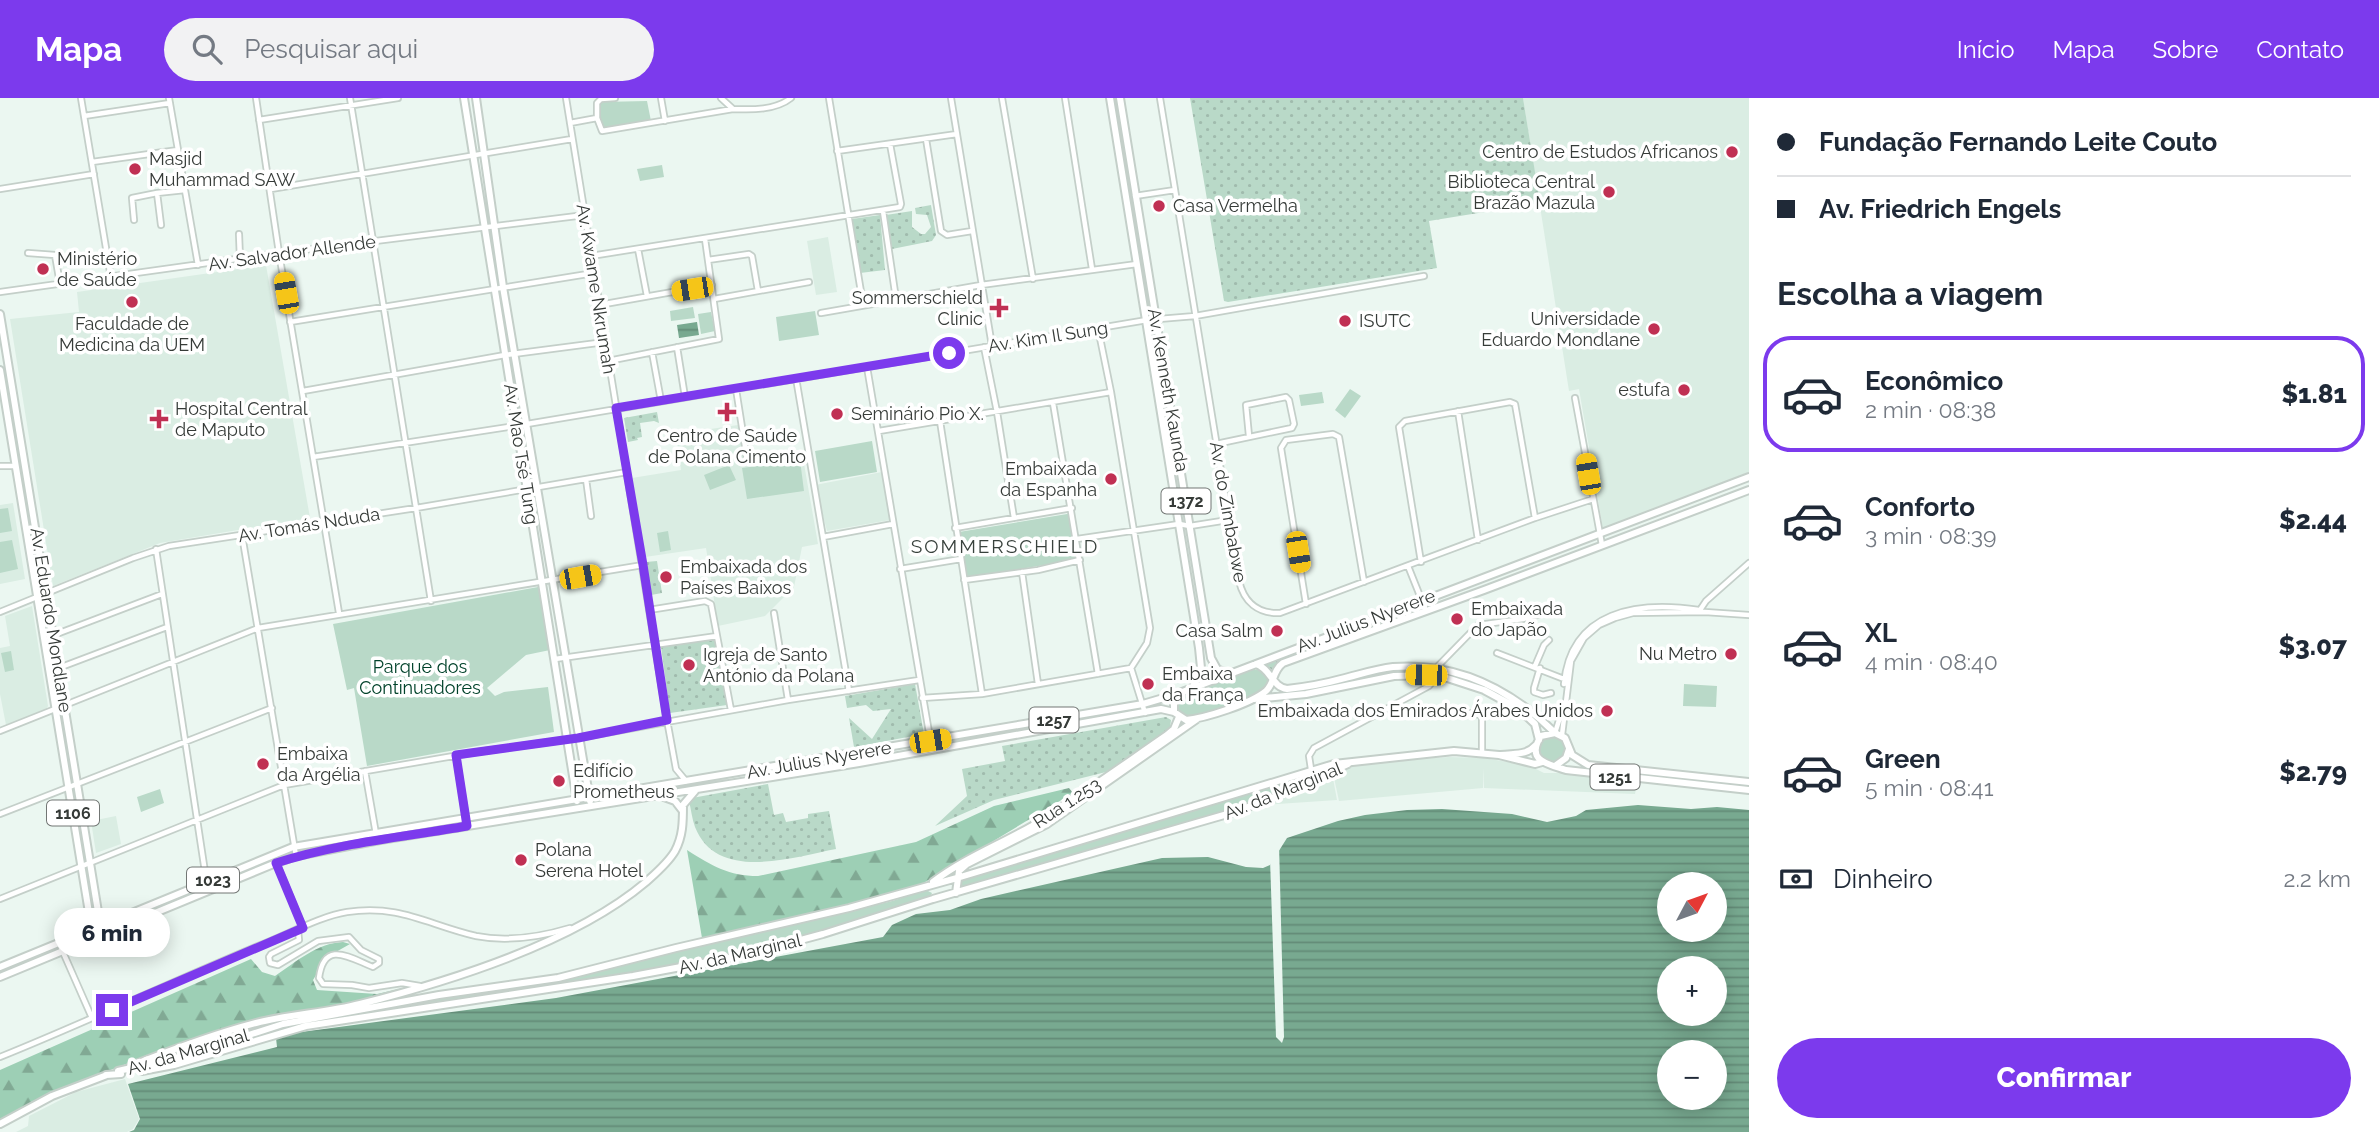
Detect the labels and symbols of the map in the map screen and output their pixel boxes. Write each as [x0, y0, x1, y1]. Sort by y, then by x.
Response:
place label: Centro de Estudos Africanos [1482, 141, 1718, 162]
marker: Centro de Estudos Africanos [1724, 144, 1740, 160]
place label: Masjid Muhammad SAW [149, 148, 295, 190]
marker: Masjid Muhammad SAW [127, 161, 143, 177]
place label: Biblioteca Central Brazão Mazula [1448, 171, 1595, 213]
marker: Biblioteca Central Brazão Mazula [1601, 184, 1617, 200]
place label: Casa Vermelha [1173, 195, 1298, 216]
marker: Casa Vermelha [1151, 198, 1167, 214]
street label: Av. Kwame Nkrumah [573, 202, 620, 376]
street label: Av. Salvador Allende [207, 230, 378, 275]
place label: Ministério de Saúde [57, 248, 138, 290]
marker: Ministério de Saúde [35, 261, 51, 277]
car [273, 270, 300, 316]
car [670, 275, 715, 303]
place label: Sommerschield Clinic [852, 287, 983, 329]
marker: Faculdade de Medicina da UEM [124, 294, 140, 310]
marker: Sommerschield Clinic [989, 298, 1009, 318]
street label: Av. Kenneth Kaunda [1144, 307, 1193, 473]
place label: Universidade Eduardo Mondlane [1481, 308, 1640, 350]
place label: ISUTC [1359, 310, 1411, 331]
place label: Faculdade de Medicina da UEM [59, 313, 205, 355]
marker: ISUTC [1337, 313, 1353, 329]
street label: Av. Kim Il Sung [986, 317, 1109, 356]
marker: Universidade Eduardo Mondlane [1646, 321, 1662, 337]
route start [933, 337, 965, 369]
place label: estufa [1618, 379, 1670, 400]
street label: Av. Mao Tsé Tung [500, 382, 543, 526]
marker: estufa [1676, 382, 1692, 398]
place label: Hospital Central de Maputo [175, 398, 308, 440]
marker: Centro de Saúde de Polana Cimento [717, 402, 737, 422]
place label: Seminário Pio X. [851, 403, 984, 424]
marker: Seminário Pio X. [829, 406, 845, 422]
marker: Hospital Central de Maputo [149, 409, 169, 429]
place label: Centro de Saúde de Polana Cimento [648, 425, 806, 467]
street label: Av. do Zimbabwe [1206, 440, 1251, 584]
car [1575, 451, 1602, 497]
place label: Embaixada da Espanha [1000, 458, 1097, 500]
marker: Embaixada da Espanha [1103, 471, 1119, 487]
road number: 1372 [1162, 488, 1210, 514]
street label: Av. Tomás Nduda [236, 503, 381, 546]
street label: Av. Eduardo Mondlane [27, 526, 77, 714]
car [1285, 530, 1312, 574]
district label: SOMMERSCHIELD [911, 535, 1099, 557]
place label: Embaixada dos Países Baixos [680, 556, 808, 598]
car [558, 563, 603, 591]
marker: Embaixada dos Países Baixos [658, 569, 674, 585]
street label: Av. Julius Nyerere [1294, 584, 1438, 657]
place label: Embaixada do Japão [1471, 598, 1563, 640]
marker: Embaixada do Japão [1449, 611, 1465, 627]
place label: Casa Salm [1176, 620, 1263, 641]
marker: Casa Salm [1269, 623, 1285, 639]
place label: Nu Metro [1639, 643, 1717, 664]
place label: Igreja de Santo António da Polana [703, 644, 854, 686]
marker: Nu Metro [1723, 646, 1739, 662]
park label: Parque dos Continuadores [359, 656, 481, 698]
marker: Igreja de Santo António da Polana [681, 657, 697, 673]
place label: Embaixa da França [1162, 663, 1244, 705]
car [1405, 664, 1448, 686]
marker: Embaixa da França [1140, 676, 1156, 692]
place label: Embaixada dos Emirados Árabes Unidos [1257, 699, 1593, 721]
marker: Embaixada dos Emirados Árabes Unidos [1599, 703, 1615, 719]
road number: 1257 [1030, 708, 1078, 733]
car [908, 727, 953, 755]
street label: Av. Julius Nyerere [745, 736, 893, 783]
place label: Embaixa da Argélia [277, 743, 361, 785]
marker: Embaixa da Argélia [255, 756, 271, 772]
street label: Av. da Marginal [1221, 757, 1345, 824]
place label: Edifício Prometheus [573, 760, 675, 802]
road number: 1251 [1590, 764, 1640, 790]
marker: Edifício Prometheus [551, 773, 567, 789]
street label: Rua 1.253 [1029, 773, 1105, 832]
road number: 1106 [47, 800, 99, 826]
place label: Polana Serena Hotel [535, 839, 643, 881]
marker: Polana Serena Hotel [513, 852, 529, 868]
road number: 1023 [187, 867, 239, 892]
north arrow [1657, 872, 1727, 942]
callout: 6 min [54, 908, 170, 958]
street label: Av. da Marginal [676, 929, 803, 978]
route end [96, 994, 128, 1026]
street label: Av. da Marginal [125, 1024, 251, 1079]

